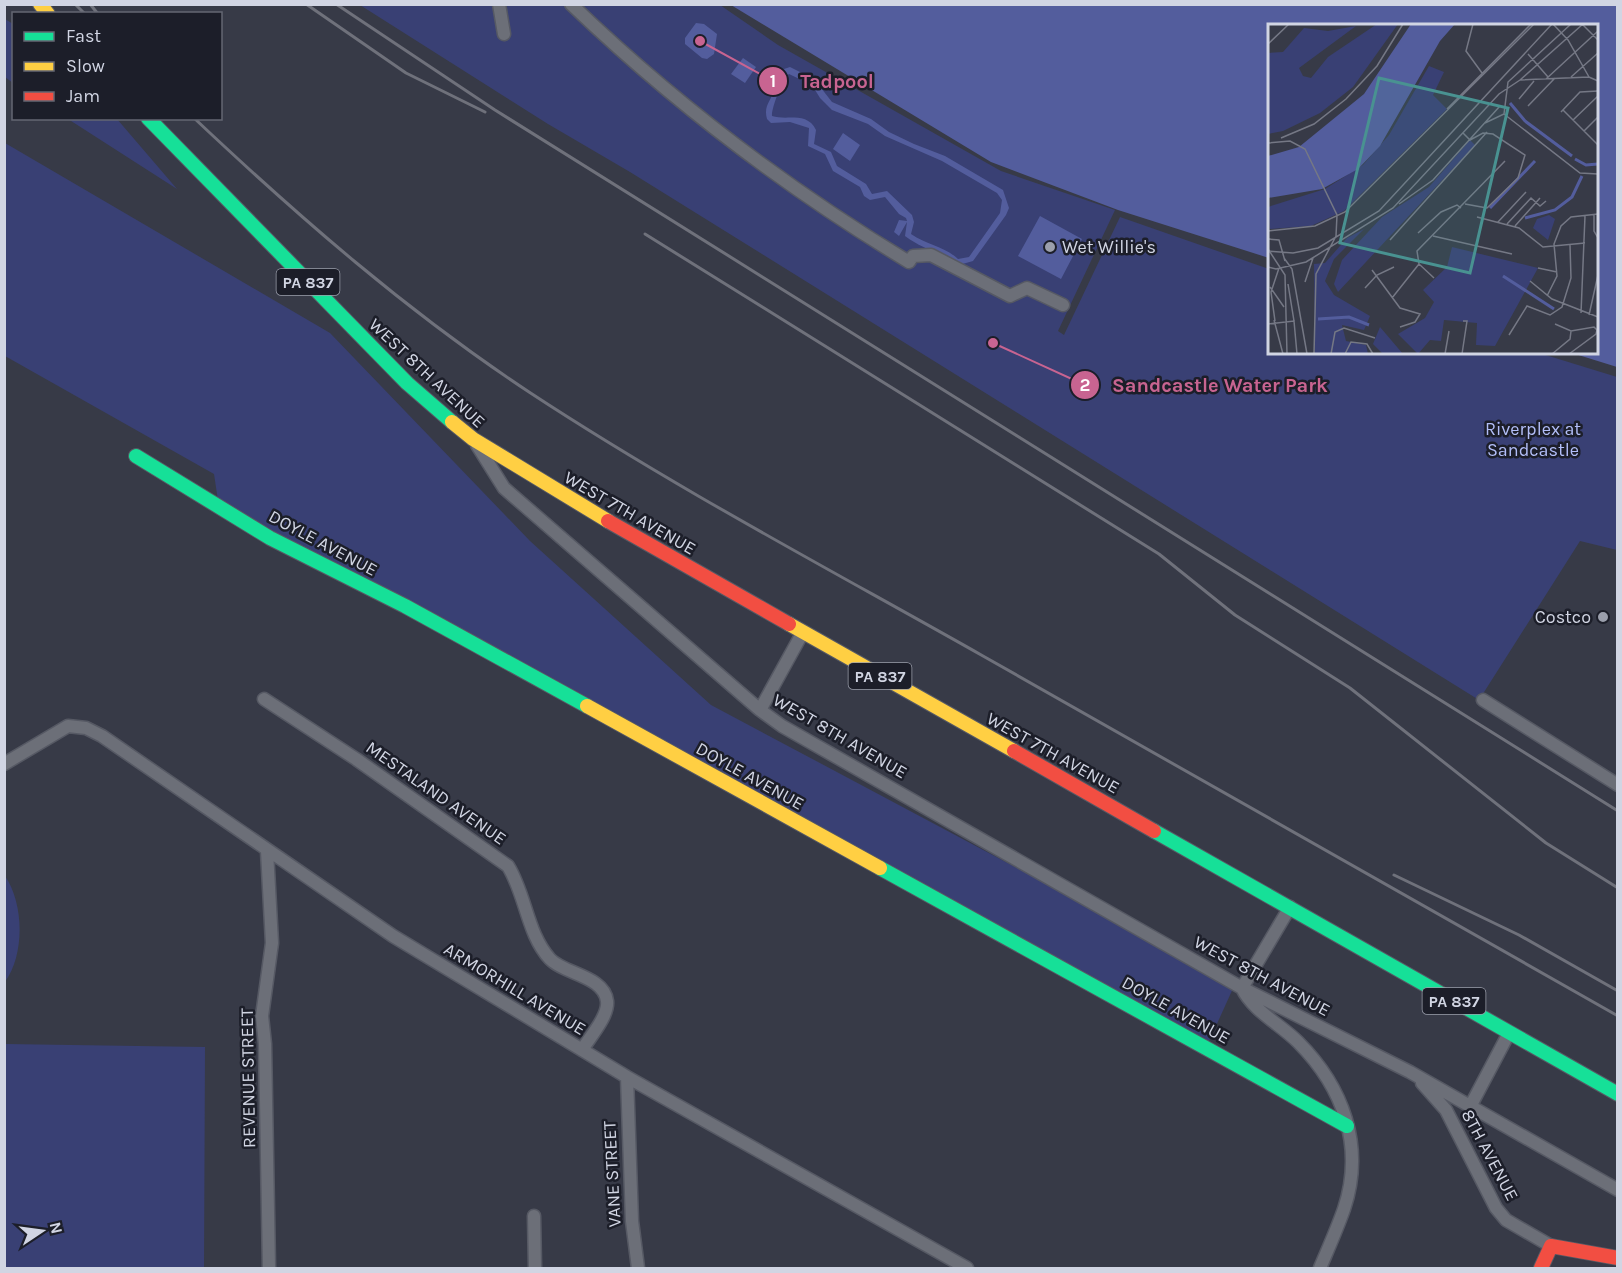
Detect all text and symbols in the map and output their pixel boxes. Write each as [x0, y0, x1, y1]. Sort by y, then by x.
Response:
legend [12, 12, 222, 120]
inset map [1268, 24, 1598, 354]
text: Fast [66, 25, 101, 47]
text: Slow [66, 55, 105, 77]
callout: Tadpool [758, 62, 886, 100]
text: 1 [770, 70, 776, 92]
text: Tadpool [800, 70, 874, 93]
text: Jam [66, 85, 100, 107]
place label: Wet Willie's [1062, 236, 1156, 258]
marker: Wet Willie's [1043, 240, 1057, 254]
road number: PA 837 [276, 269, 340, 295]
street label: WEST 8TH AVENUE [364, 313, 490, 433]
callout: Sandcastle Water Park [1070, 366, 1340, 404]
text: 2 [1080, 374, 1090, 396]
text: Sandcastle Water Park [1112, 374, 1328, 397]
park label: Riverplex at Sandcastle [1485, 418, 1581, 461]
street label: WEST 7TH AVENUE [560, 466, 700, 560]
street label: DOYLE AVENUE [265, 505, 381, 581]
place label: Costco [1535, 606, 1591, 628]
marker: Costco [1596, 610, 1610, 624]
road number: PA 837 [848, 663, 912, 689]
street label: WEST 8TH AVENUE [769, 689, 911, 783]
street label: WEST 7TH AVENUE [983, 707, 1123, 799]
street label: MESTALAND AVENUE [362, 736, 510, 850]
street label: DOYLE AVENUE [692, 737, 808, 815]
street label: WEST 8TH AVENUE [1190, 931, 1334, 1021]
street label: ARMORHILL AVENUE [440, 938, 590, 1040]
street label: DOYLE AVENUE [1118, 971, 1234, 1049]
road number: PA 837 [1422, 988, 1486, 1014]
street label: REVENUE STREET [236, 1008, 260, 1148]
street label: 8TH AVENUE [1457, 1105, 1523, 1205]
street label: VANE STREET [598, 1120, 626, 1228]
north arrow [12, 1201, 72, 1261]
text: N [46, 1220, 67, 1235]

